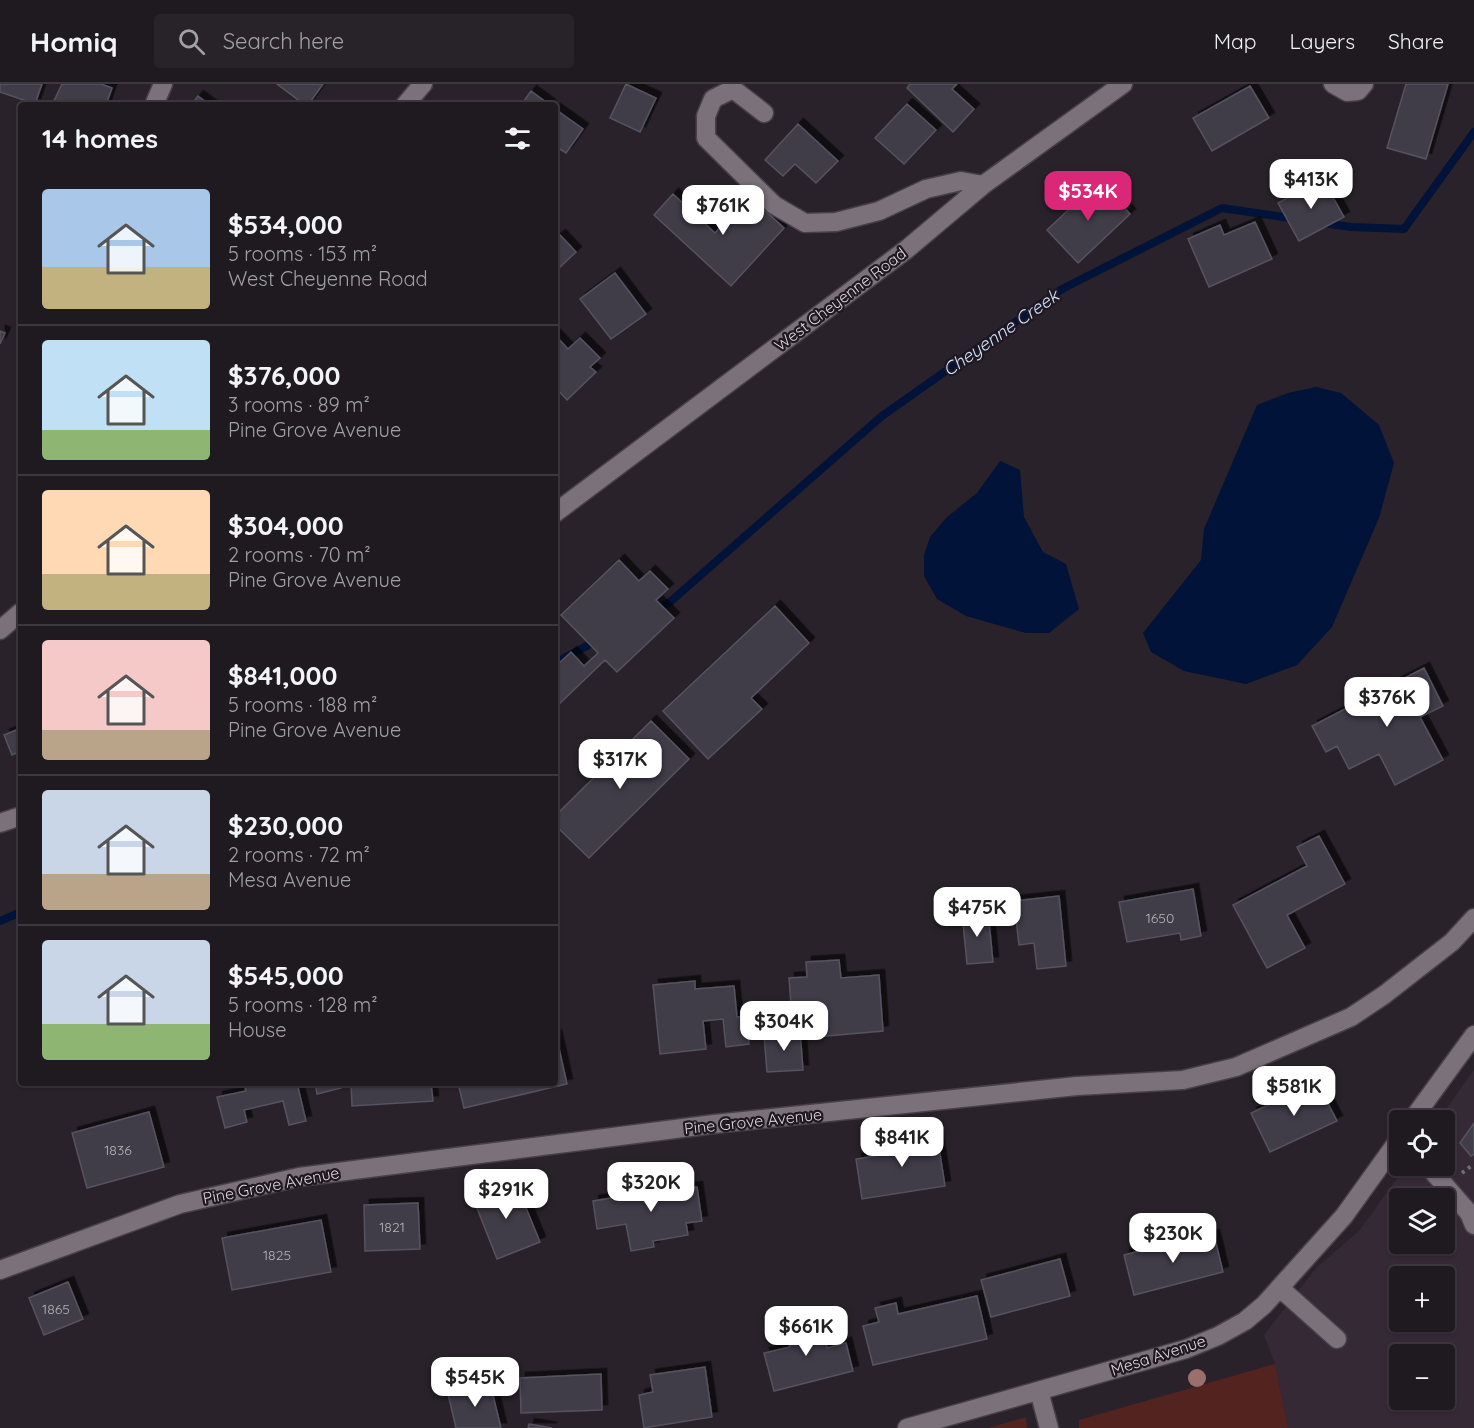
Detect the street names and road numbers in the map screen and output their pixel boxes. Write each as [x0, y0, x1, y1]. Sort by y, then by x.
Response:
street label: West Cheyenne Road [770, 243, 910, 355]
street label: Pine Grove Avenue [683, 1104, 823, 1138]
street label: Pine Grove Avenue [201, 1162, 341, 1208]
street label: Mesa Avenue [1108, 1330, 1208, 1380]

